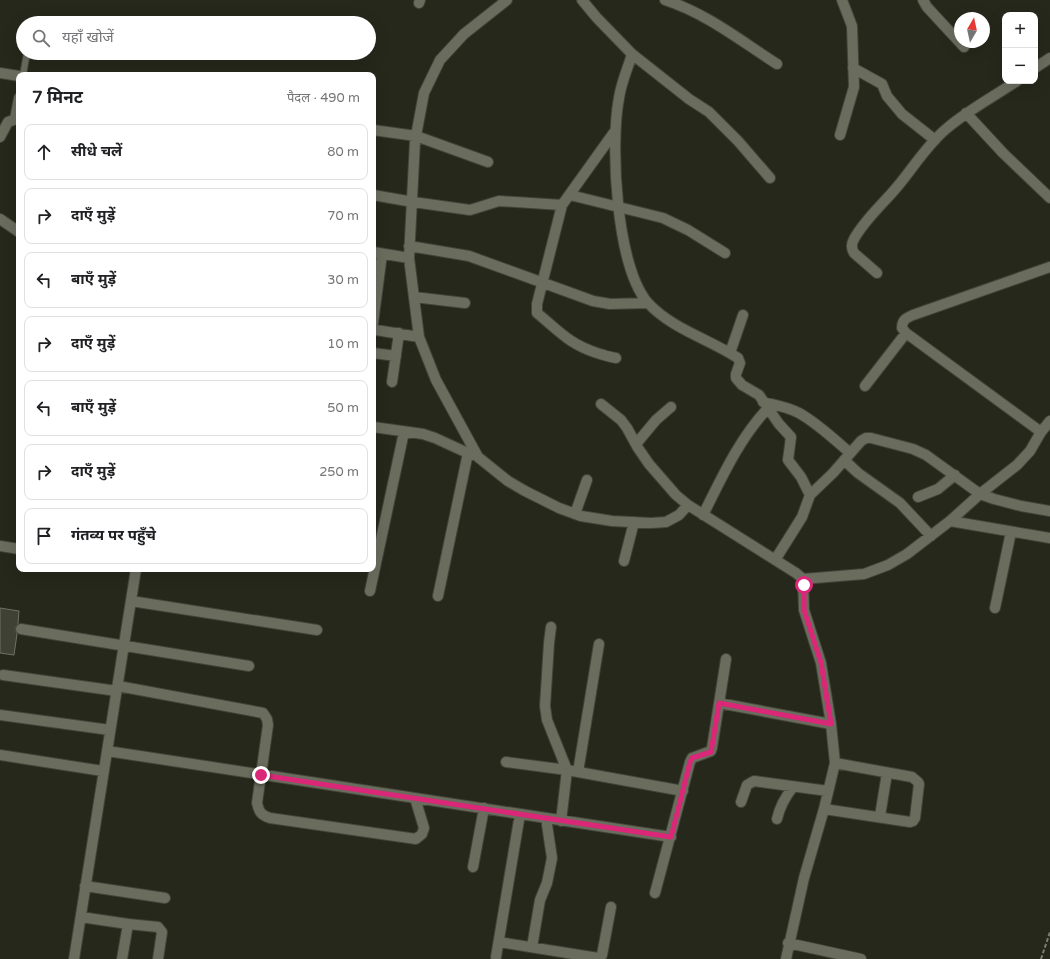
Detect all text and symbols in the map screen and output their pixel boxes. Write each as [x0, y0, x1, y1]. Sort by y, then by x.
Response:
north arrow [954, 12, 990, 48]
map controls [1002, 12, 1038, 84]
button: + [1002, 12, 1038, 48]
search box [16, 16, 376, 60]
icon: search [30, 27, 52, 49]
text: यहाँ खोजें [62, 28, 114, 46]
button: − [1002, 48, 1038, 84]
text: 7 मिनट [32, 87, 83, 108]
text: पैदल · 490 m [287, 90, 360, 106]
icon: ahead [33, 141, 55, 163]
text: सीधे चलें [71, 142, 122, 160]
text: 80 m [327, 144, 359, 160]
icon: right [33, 205, 55, 227]
text: दाएँ मुड़ें [71, 206, 115, 224]
text: 70 m [327, 208, 359, 224]
icon: left [33, 269, 55, 291]
text: बाएँ मुड़ें [71, 270, 116, 288]
text: 30 m [327, 272, 359, 288]
icon: right [33, 333, 55, 355]
text: दाएँ मुड़ें [71, 334, 115, 352]
text: 10 m [327, 336, 359, 352]
icon: left [33, 397, 55, 419]
text: बाएँ मुड़ें [71, 398, 116, 416]
text: 50 m [327, 400, 359, 416]
icon: right [33, 461, 55, 483]
text: दाएँ मुड़ें [71, 462, 115, 480]
text: 250 m [319, 464, 359, 480]
icon: arrive [33, 525, 55, 547]
text: गंतव्य पर पहुँचे [71, 526, 156, 544]
route start [795, 576, 813, 594]
route end [252, 766, 270, 784]

